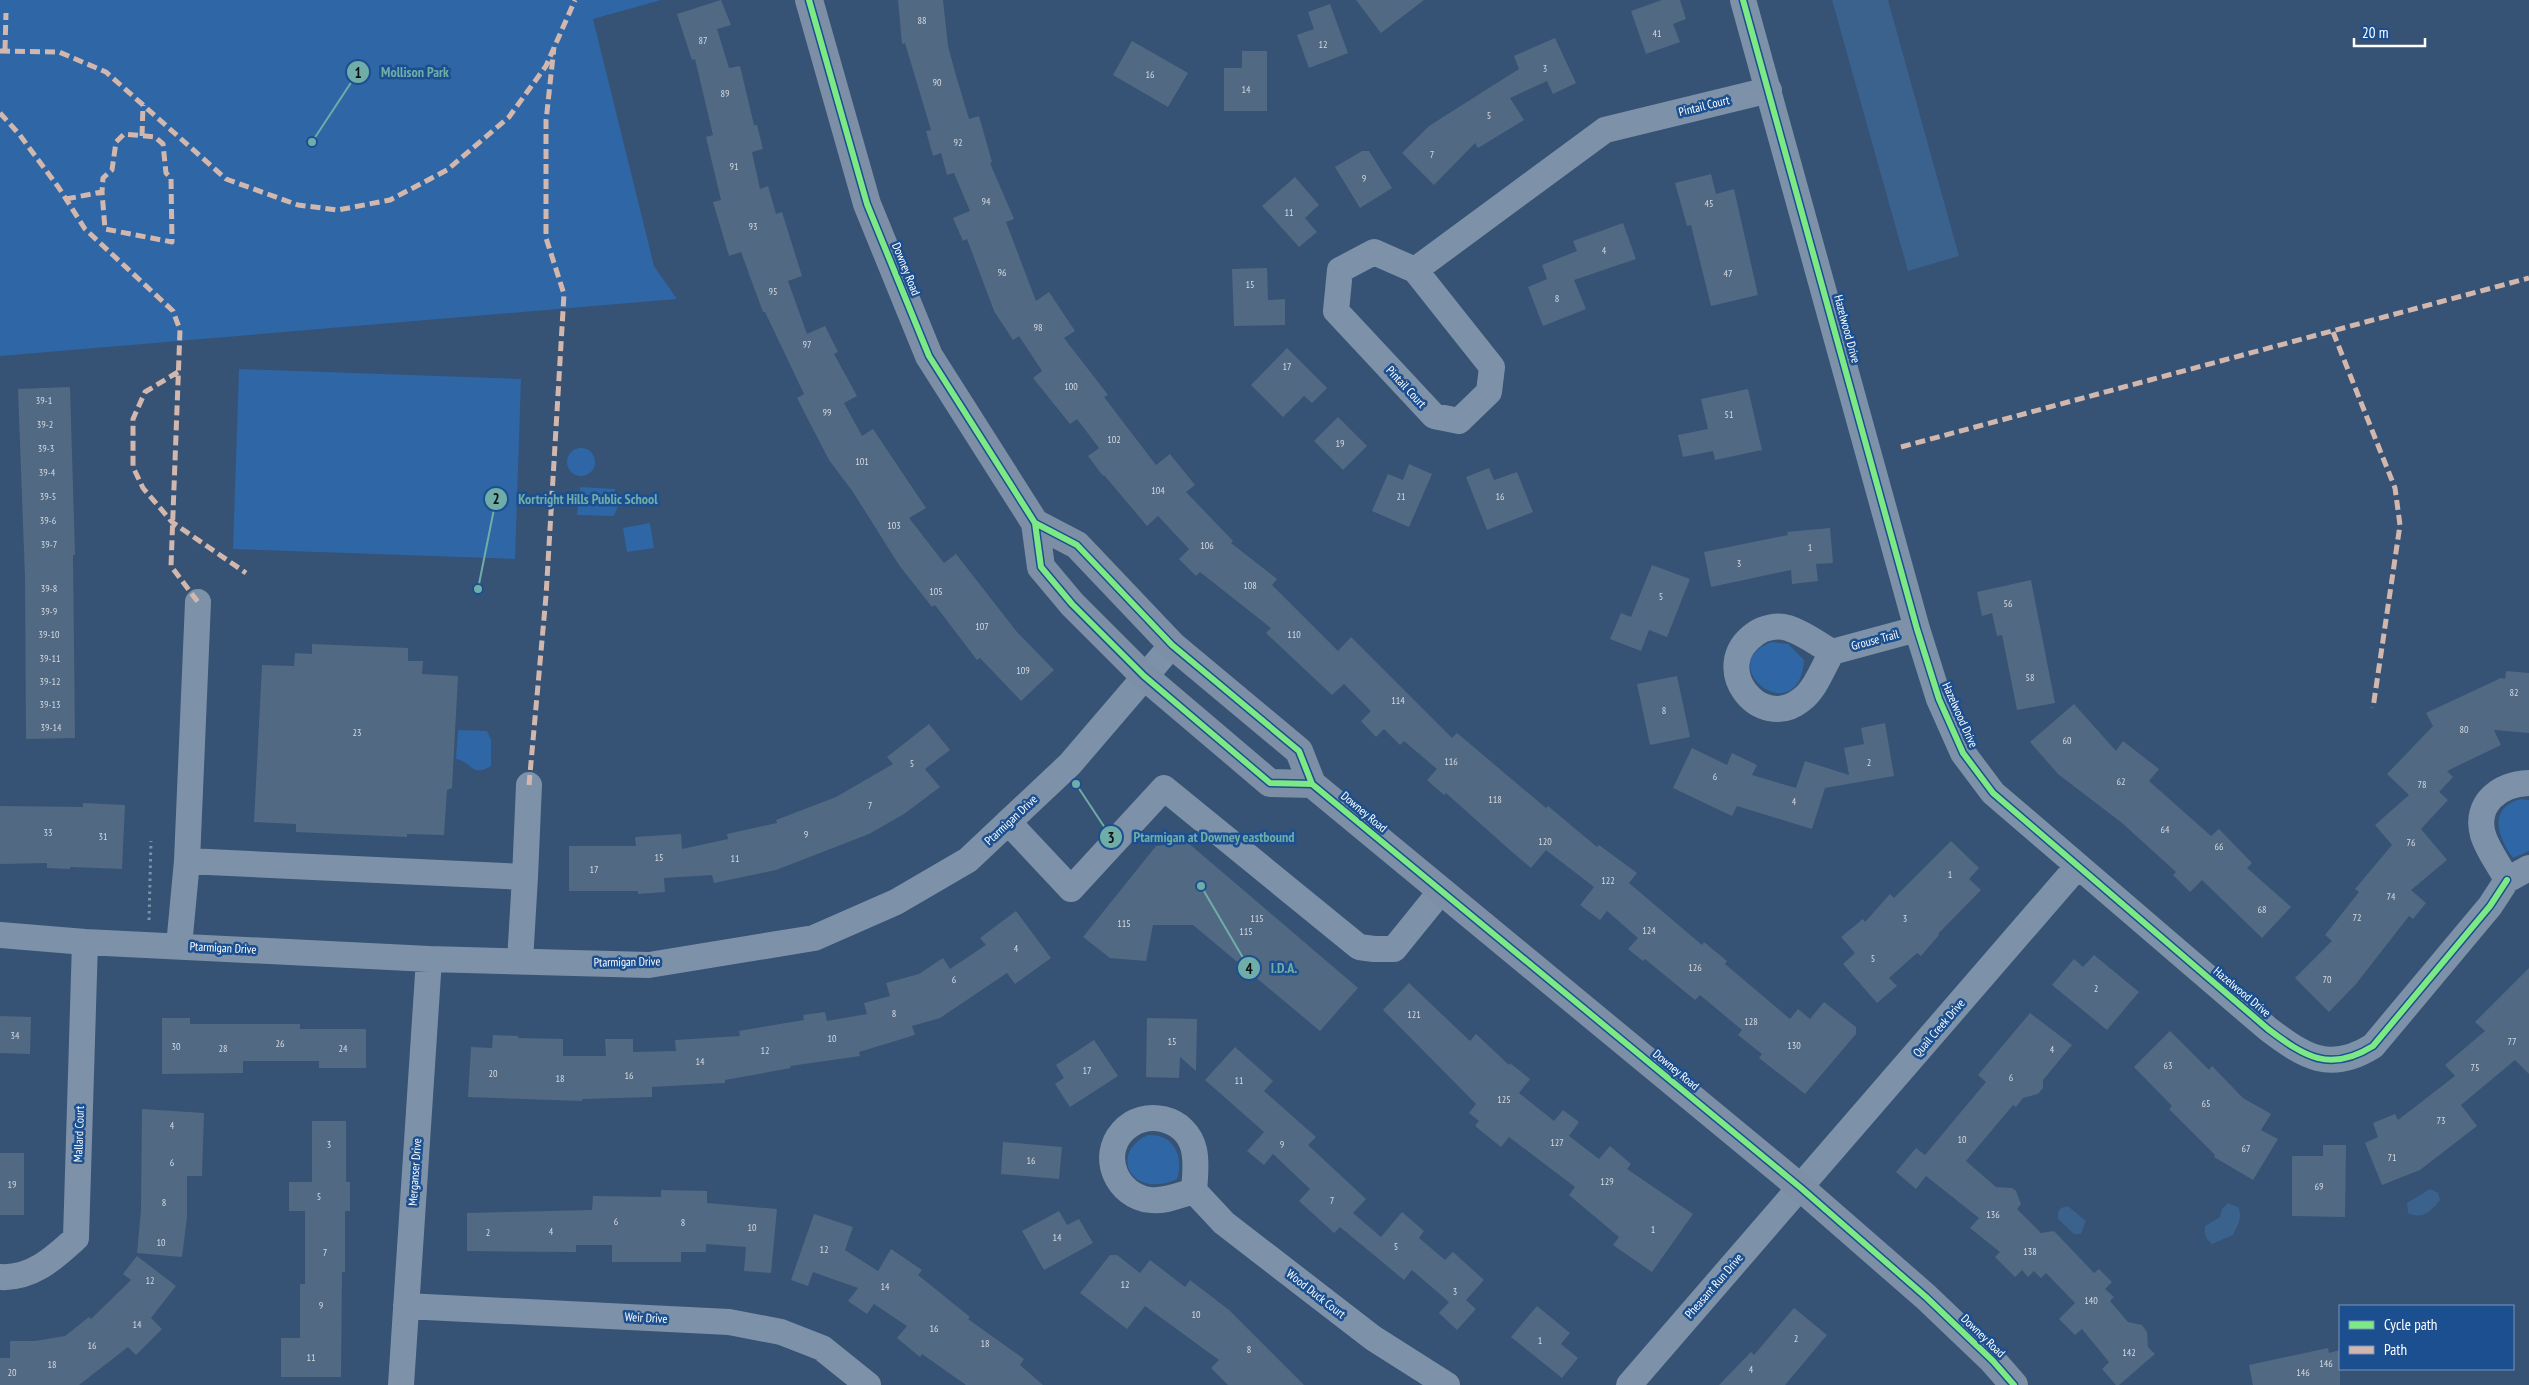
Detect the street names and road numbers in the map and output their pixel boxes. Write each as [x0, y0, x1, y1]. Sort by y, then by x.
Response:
street label: Pintail Court [1677, 92, 1731, 119]
street label: Downey Road [889, 240, 924, 297]
street label: Hazelwood Drive [1831, 293, 1864, 365]
street label: Pintail Court [1383, 363, 1430, 411]
street label: Grouse Trail [1849, 626, 1901, 653]
street label: Hazelwood Drive [1939, 680, 1982, 750]
street label: Downey Road [1338, 788, 1390, 835]
street label: Ptarmigan Drive [981, 791, 1040, 848]
street label: Ptarmigan Drive [189, 938, 257, 957]
street label: Ptarmigan Drive [593, 953, 661, 970]
street label: Hazelwood Drive [2211, 963, 2274, 1020]
street label: Quail Creek Drive [1909, 996, 1968, 1060]
street label: Downey Road [1650, 1046, 1702, 1093]
street label: Mallard Court [70, 1105, 87, 1162]
street label: Merganser Drive [405, 1138, 424, 1206]
street label: Pheasant Run Drive [1681, 1250, 1746, 1321]
street label: Wood Duck Court [1284, 1266, 1349, 1322]
street label: Weir Drive [624, 1309, 668, 1326]
street label: Downey Road [1958, 1311, 2009, 1360]

